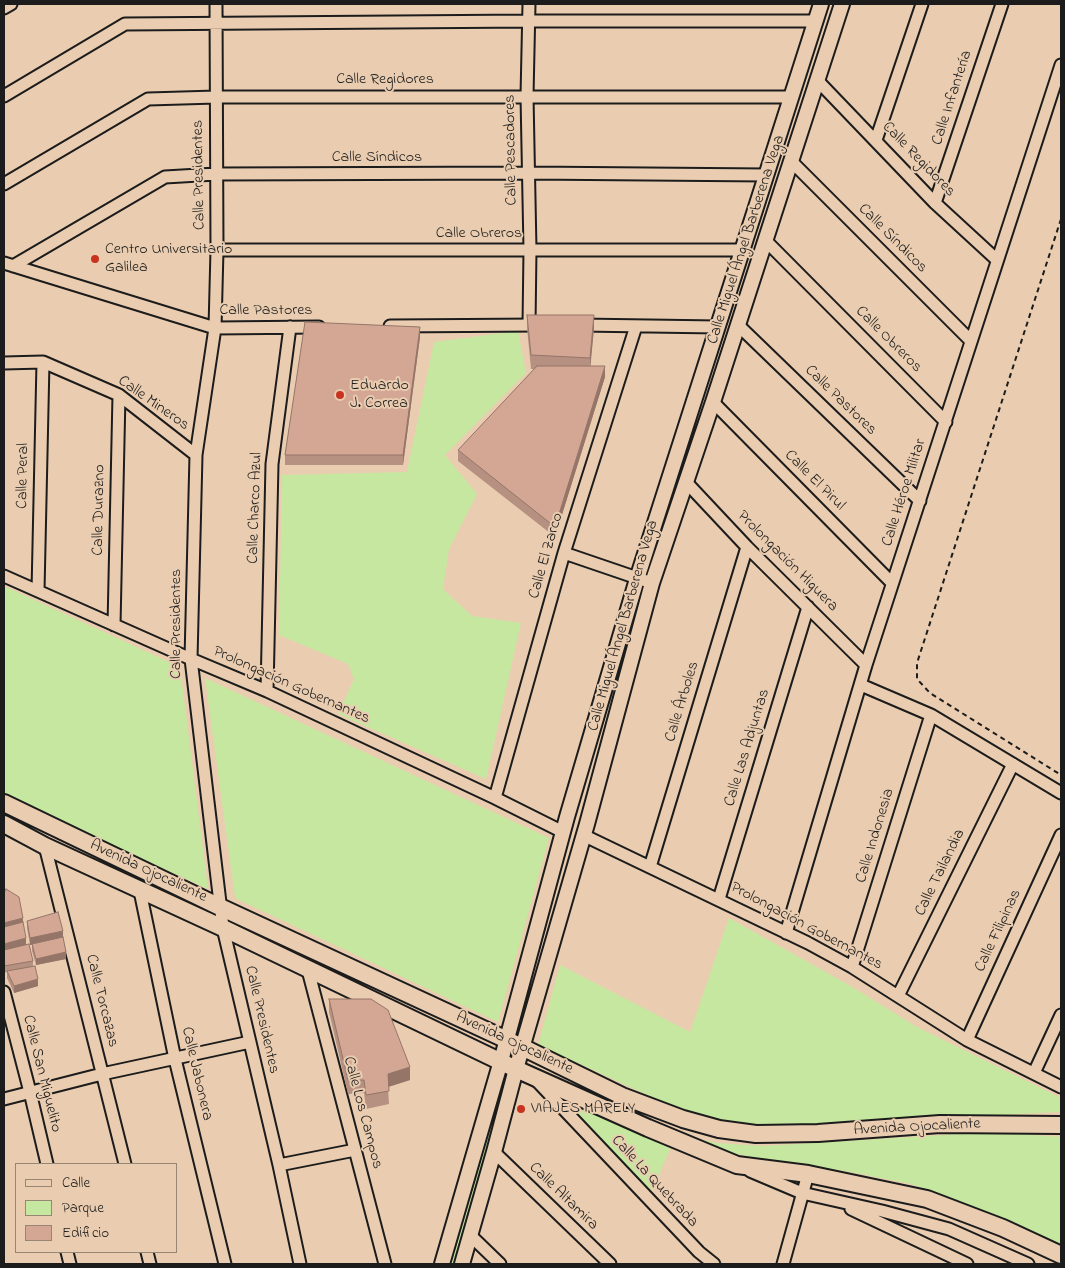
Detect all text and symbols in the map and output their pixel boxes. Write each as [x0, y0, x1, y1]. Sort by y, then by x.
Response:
street label: Calle Infantería [929, 48, 977, 148]
street label: Calle Regidores [336, 70, 434, 90]
street label: Calle Pescadores [501, 94, 523, 206]
street label: Calle Regidores [877, 118, 959, 202]
street label: Calle Presidentes [189, 120, 211, 230]
street label: Calle Miguel Ángel Barberena Vega [704, 133, 790, 347]
street label: Calle Síndicos [332, 148, 422, 168]
street label: Calle Síndicos [853, 200, 931, 278]
street label: Calle Obreros [436, 224, 522, 244]
place label: Centro Universitario Galilea [105, 240, 232, 278]
marker: Centro Universitario Galilea [89, 253, 101, 265]
street label: Calle Pastores [219, 301, 313, 321]
street label: Calle Obreros [851, 303, 925, 377]
street label: Calle Pastores [800, 362, 880, 440]
street label: Calle Mineros [113, 372, 193, 436]
place label: Eduardo J. Correa [350, 376, 409, 414]
marker: Eduardo J. Correa [334, 389, 346, 401]
street label: Calle Héroe Militar [879, 437, 931, 549]
street label: Calle Peral [14, 443, 34, 509]
street label: Calle El Pirul [780, 447, 848, 515]
street label: Calle Charco Azul [244, 452, 268, 564]
street label: Calle Durazno [90, 464, 110, 556]
street label: Prolongación Higuera [732, 507, 842, 617]
street label: Calle El Zarco [526, 511, 568, 601]
street label: Calle Miguel Ángel Barberena Vega [585, 518, 663, 734]
street label: Calle Presidentes [167, 569, 187, 679]
street label: Prolongación Gobernantes [210, 643, 372, 729]
street label: Calle Árboles [662, 659, 704, 745]
street label: Calle Las Adjuntas [721, 687, 775, 809]
street label: Calle Indonesia [853, 787, 899, 885]
street label: Calle Tailandia [912, 826, 970, 920]
street label: Avenida Ojocaliente [86, 836, 210, 908]
street label: Prolongación Gobernantes [727, 879, 885, 975]
street label: Calle Filipinas [971, 887, 1027, 975]
street label: Calle Torcazas [80, 953, 122, 1049]
street label: Calle Presidentes [239, 964, 283, 1076]
street label: Avenida Ojocaliente [452, 1008, 576, 1080]
street label: Calle San Miguelito [17, 1013, 65, 1135]
street label: Calle Jabonera [176, 1025, 216, 1123]
street label: Calle Los Campos [338, 1055, 386, 1171]
place label: VIAJES MARELY [531, 1099, 635, 1119]
marker: VIAJES MARELY [515, 1103, 527, 1115]
street label: Avenida Ojocaliente [853, 1115, 981, 1141]
street label: Calle La Quebrada [606, 1132, 702, 1232]
street label: Calle Altamira [524, 1159, 602, 1235]
legend [15, 1163, 178, 1253]
text: Calle [62, 1172, 90, 1194]
text: Parque [62, 1197, 104, 1219]
text: Edificio [62, 1222, 109, 1244]

